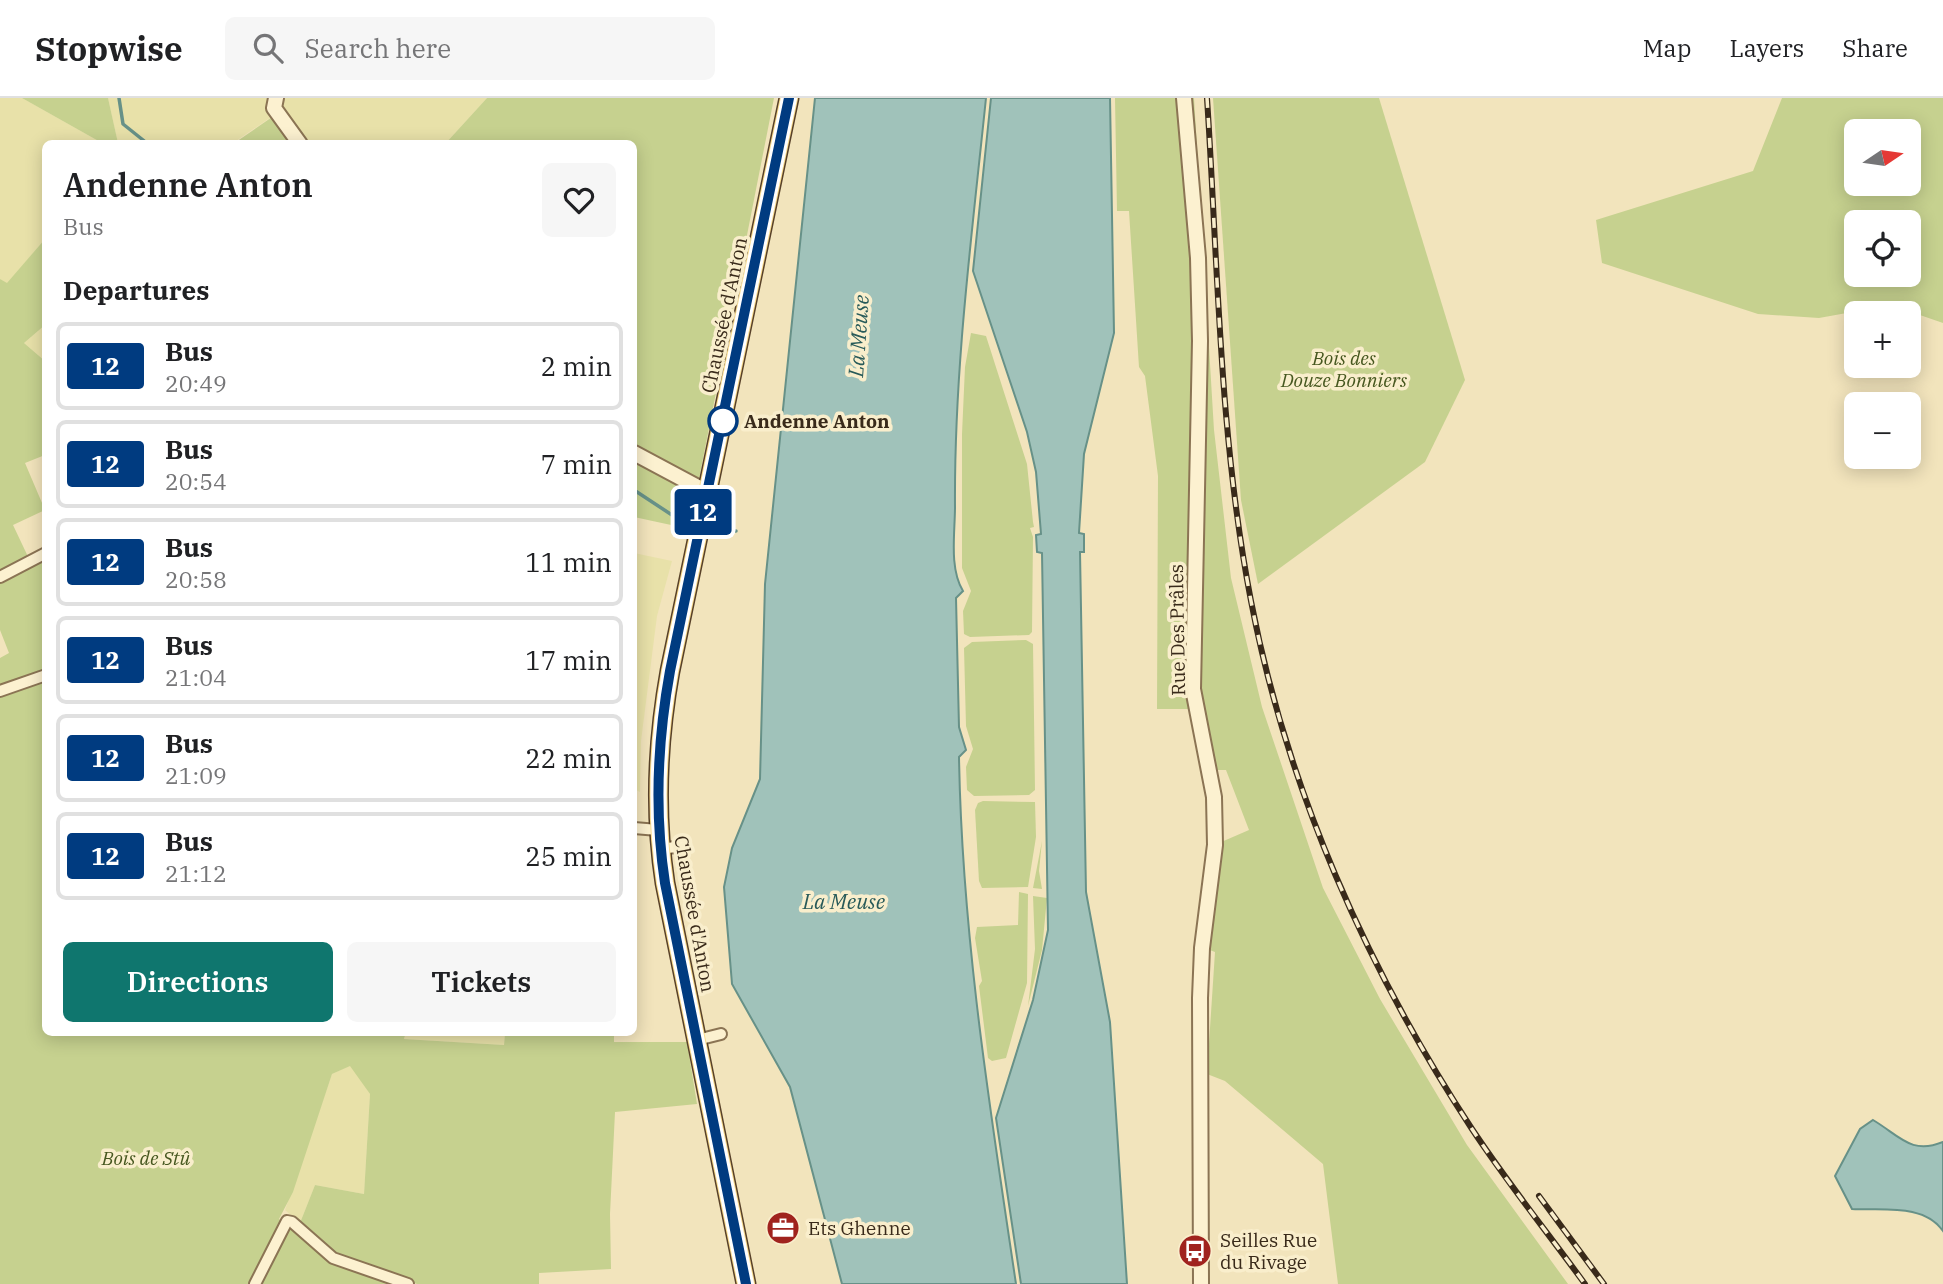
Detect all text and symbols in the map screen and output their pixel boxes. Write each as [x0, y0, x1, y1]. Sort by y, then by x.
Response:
search box [225, 17, 715, 80]
text: Stopwise [35, 27, 183, 70]
icon: search [249, 29, 287, 67]
text: Search here [305, 31, 451, 65]
text: Map [1643, 32, 1691, 64]
text: Layers [1729, 32, 1804, 64]
text: Share [1842, 32, 1908, 64]
north arrow [1844, 119, 1922, 196]
map controls [1844, 119, 1921, 469]
text: Andenne Anton [63, 163, 313, 206]
button: heart [542, 163, 616, 237]
button: locate [1844, 210, 1921, 287]
text: Bus [63, 211, 104, 241]
street label: Chaussée d'Anton [696, 235, 752, 395]
text: Departures [63, 273, 209, 307]
water label: La Meuse [841, 293, 875, 379]
button: + [1844, 301, 1921, 378]
text: Bus [165, 334, 213, 368]
park label: Bois des Douze Bonniers [1280, 346, 1407, 392]
text: 2 min [541, 349, 612, 383]
text: 12 [91, 350, 120, 382]
text: 20:49 [165, 368, 227, 398]
button: − [1844, 392, 1921, 469]
marker: Andenne Anton [708, 406, 738, 436]
place label: Andenne Anton [744, 409, 890, 433]
text: Bus [165, 432, 213, 466]
text: 7 min [541, 447, 612, 481]
text: 12 [91, 448, 120, 480]
text: 20:54 [165, 466, 227, 496]
line badge: 12 [672, 489, 734, 535]
text: 12 [689, 496, 717, 528]
text: Bus [165, 530, 213, 564]
text: 11 min [525, 545, 612, 579]
text: 12 [91, 546, 120, 578]
text: 20:58 [165, 564, 227, 594]
street label: Rue Des Prâles [1164, 564, 1190, 696]
text: Bus [165, 628, 213, 662]
text: 17 min [525, 643, 612, 677]
text: 12 [91, 644, 120, 676]
text: 21:04 [165, 662, 227, 692]
text: Bus [165, 726, 213, 760]
text: 22 min [525, 741, 612, 775]
text: 12 [91, 742, 120, 774]
text: 21:09 [165, 760, 227, 790]
text: Bus [165, 824, 213, 858]
street label: Chaussée d'Anton [669, 834, 721, 994]
text: 25 min [525, 839, 612, 873]
text: 12 [91, 840, 120, 872]
text: 21:12 [165, 858, 227, 888]
water label: La Meuse [802, 887, 886, 915]
button: Directions [63, 942, 333, 1022]
button: Tickets [347, 942, 616, 1022]
park label: Bois de Stû [101, 1146, 191, 1170]
office icon: Ets Ghenne [764, 1209, 802, 1247]
place label: Ets Ghenne [808, 1216, 911, 1240]
place label: Seilles Rue du Rivage [1220, 1228, 1317, 1274]
bus stop icon: Seilles Rue du Rivage [1176, 1232, 1214, 1270]

